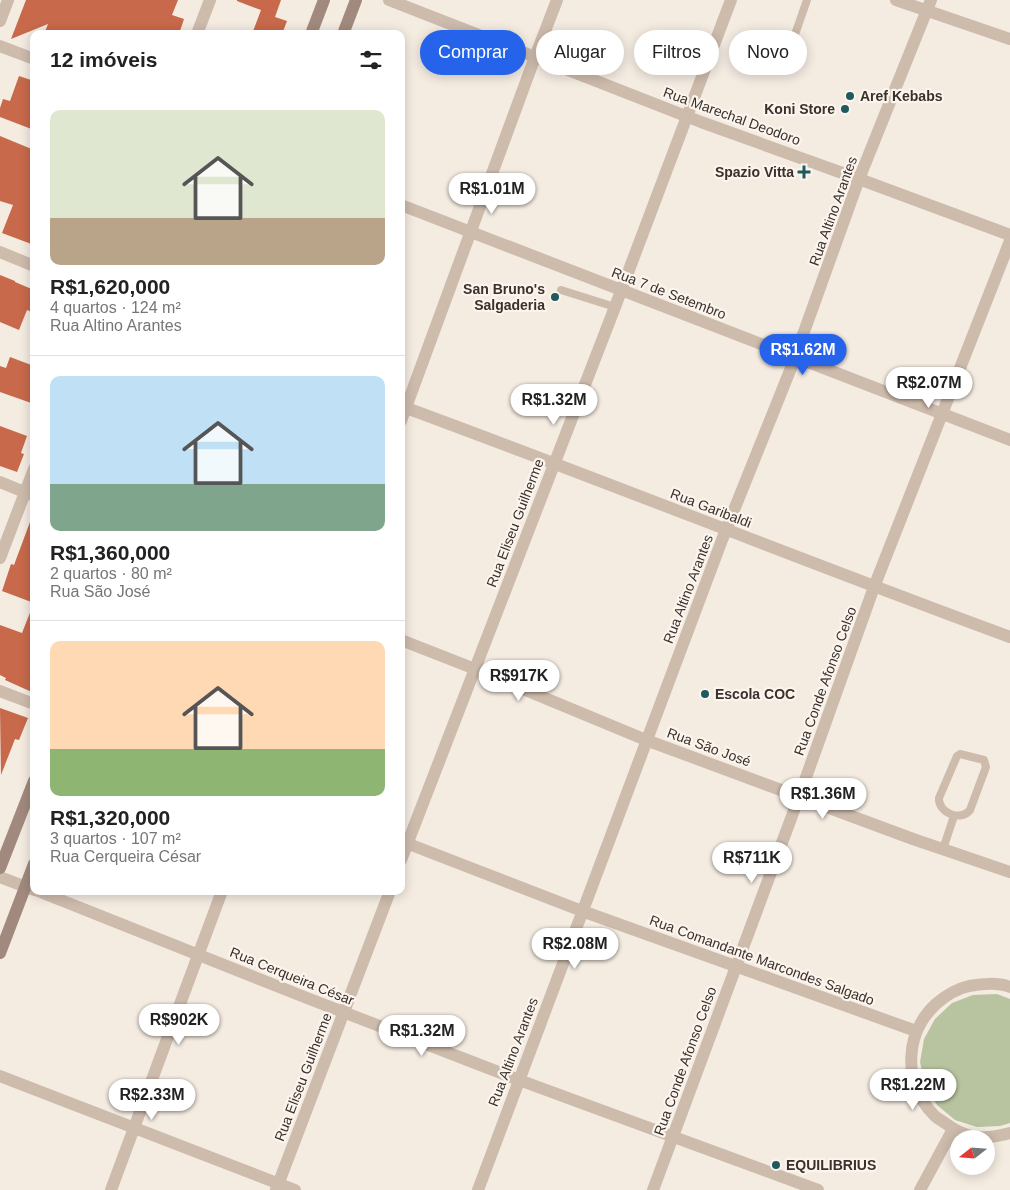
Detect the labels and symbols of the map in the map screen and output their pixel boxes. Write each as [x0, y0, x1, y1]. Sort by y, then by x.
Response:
street label: Rua Marechal Deodoro [661, 84, 803, 148]
place label: Aref Kebabs [860, 88, 943, 104]
marker: Aref Kebabs [844, 90, 856, 102]
place label: Koni Store [764, 101, 835, 117]
marker: Koni Store [839, 103, 851, 115]
street label: Rua Altino Arantes [806, 154, 860, 268]
place label: Spazio Vitta [715, 164, 794, 180]
marker: Spazio Vitta [798, 166, 810, 178]
pin: R$1.01M [446, 172, 538, 215]
street label: Rua 7 de Setembro [609, 264, 729, 322]
place label: San Bruno's Salgaderia [463, 281, 545, 313]
marker: San Bruno's Salgaderia [549, 291, 561, 303]
pin: R$1.62M [757, 334, 849, 376]
pin: R$2.07M [883, 366, 975, 409]
pin: R$1.32M [508, 384, 600, 426]
street label: Rua Eliseu Guilherme [483, 456, 547, 589]
street label: Rua Garibaldi [668, 485, 754, 531]
street label: Rua Altino Arantes [660, 532, 716, 646]
street label: Rua Conde Afonso Celso [791, 604, 859, 758]
pin: R$917K [478, 660, 560, 702]
place label: Escola COC [715, 686, 795, 702]
marker: Escola COC [699, 688, 711, 700]
street label: Rua São José [665, 724, 753, 770]
pin: R$1.36M [777, 778, 869, 820]
pin: R$711K [711, 842, 793, 884]
street label: Rua Comandante Marcondes Salgado [647, 912, 877, 1008]
pin: R$2.08M [529, 928, 621, 970]
street label: Rua Cerqueira César [228, 944, 357, 1008]
street label: Rua Conde Afonso Celso [651, 984, 719, 1138]
street label: Rua Altino Arantes [485, 995, 541, 1109]
pin: R$902K [138, 1004, 220, 1046]
street label: Rua Eliseu Guilherme [271, 1010, 335, 1143]
pin: R$1.32M [376, 1014, 468, 1057]
pin: R$1.22M [867, 1068, 959, 1111]
pin: R$2.33M [106, 1078, 198, 1121]
north arrow [950, 1130, 995, 1175]
place label: EQUILIBRIUS [786, 1157, 876, 1173]
marker: EQUILIBRIUS [770, 1159, 782, 1171]

